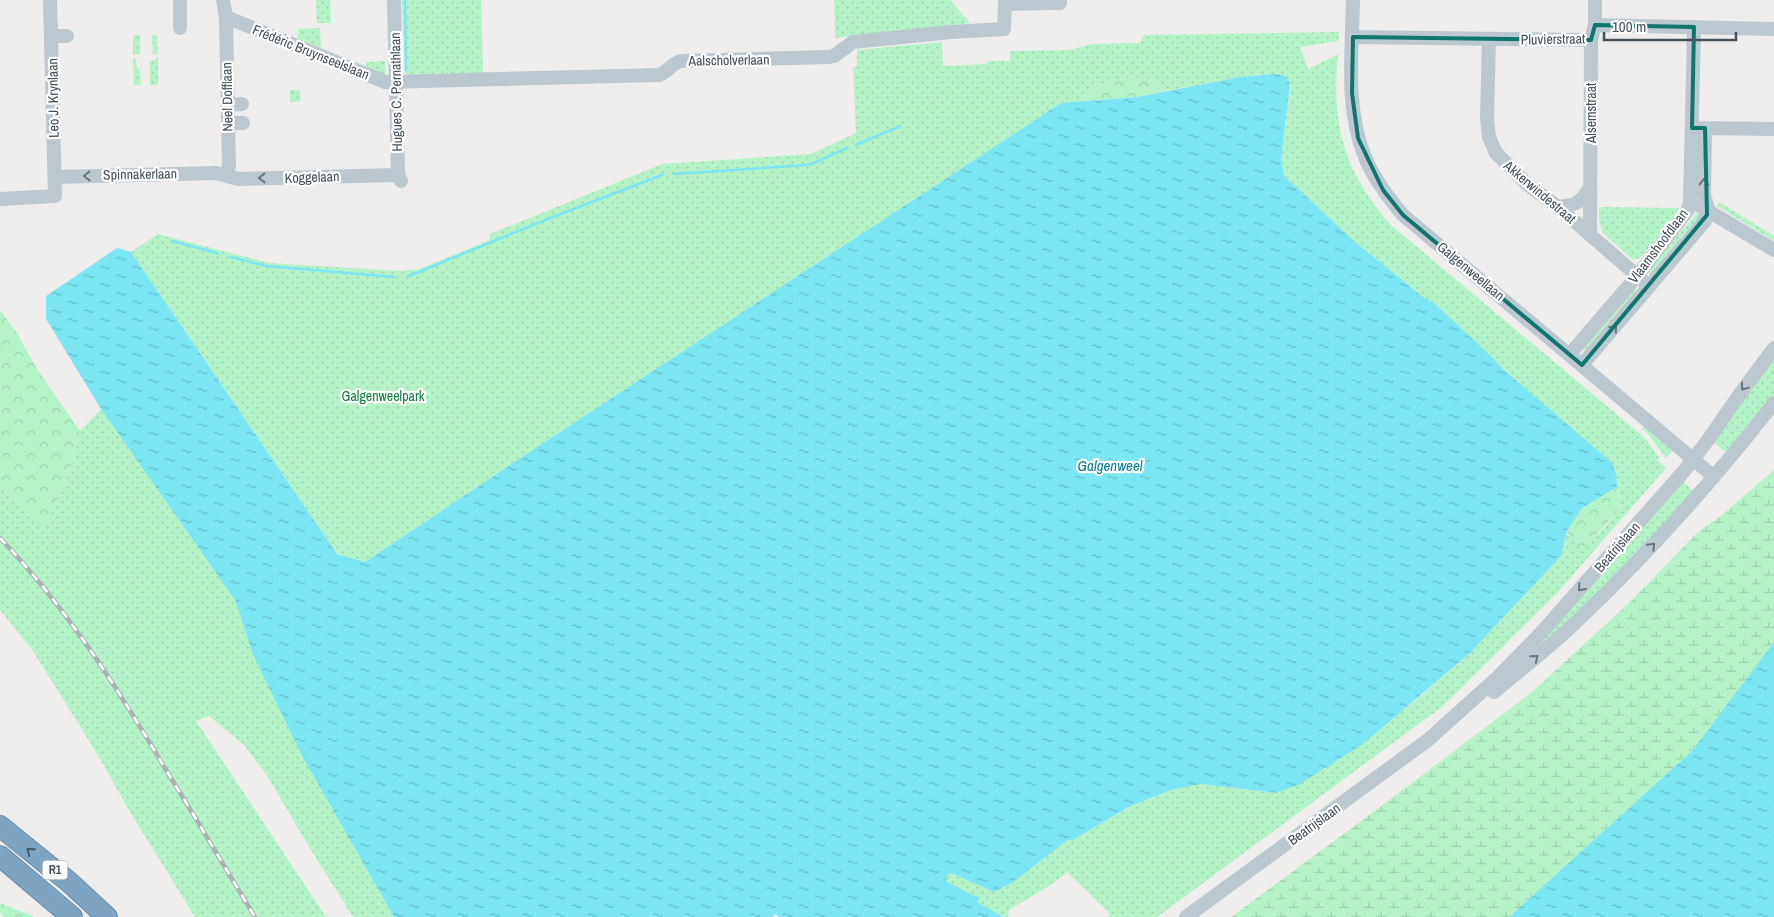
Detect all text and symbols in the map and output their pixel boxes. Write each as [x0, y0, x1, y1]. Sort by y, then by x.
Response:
scale bar [1604, 10, 1736, 42]
text: 100 m [1612, 16, 1646, 37]
street label: Frédéric Bruynseelslaan [250, 20, 372, 84]
street label: Pluvierstraat [1521, 29, 1585, 49]
street label: Hugues C. Pernathlaan [386, 32, 406, 152]
street label: Aalscholverlaan [687, 50, 770, 70]
street label: Leo J. Krynlaan [43, 58, 63, 138]
street label: Neel Dofflaan [217, 62, 237, 132]
street label: Alsemstraat [1582, 83, 1600, 144]
street label: Akkerwindestraat [1499, 156, 1580, 227]
street label: Spinnakerlaan [103, 164, 177, 184]
street label: Koggelaan [284, 167, 340, 187]
one-way arrow [83, 171, 91, 181]
one-way arrow [258, 173, 266, 183]
one-way arrow [1698, 178, 1709, 186]
street label: Vlaamshoofdlaan [1624, 205, 1692, 287]
street label: Galgenweellaan [1434, 238, 1508, 304]
one-way arrow [1608, 325, 1617, 334]
one-way arrow [1742, 381, 1750, 390]
park label: Galgenweelpark [342, 387, 425, 405]
water label: Galgenweel [1078, 455, 1143, 476]
street label: Beatrijslaan [1590, 518, 1644, 576]
one-way arrow [1647, 543, 1656, 552]
one-way arrow [1578, 583, 1587, 592]
one-way arrow [1529, 656, 1538, 664]
street label: Beatrijslaan [1284, 799, 1344, 849]
one-way arrow [27, 847, 36, 856]
road number: R1 [42, 860, 68, 880]

